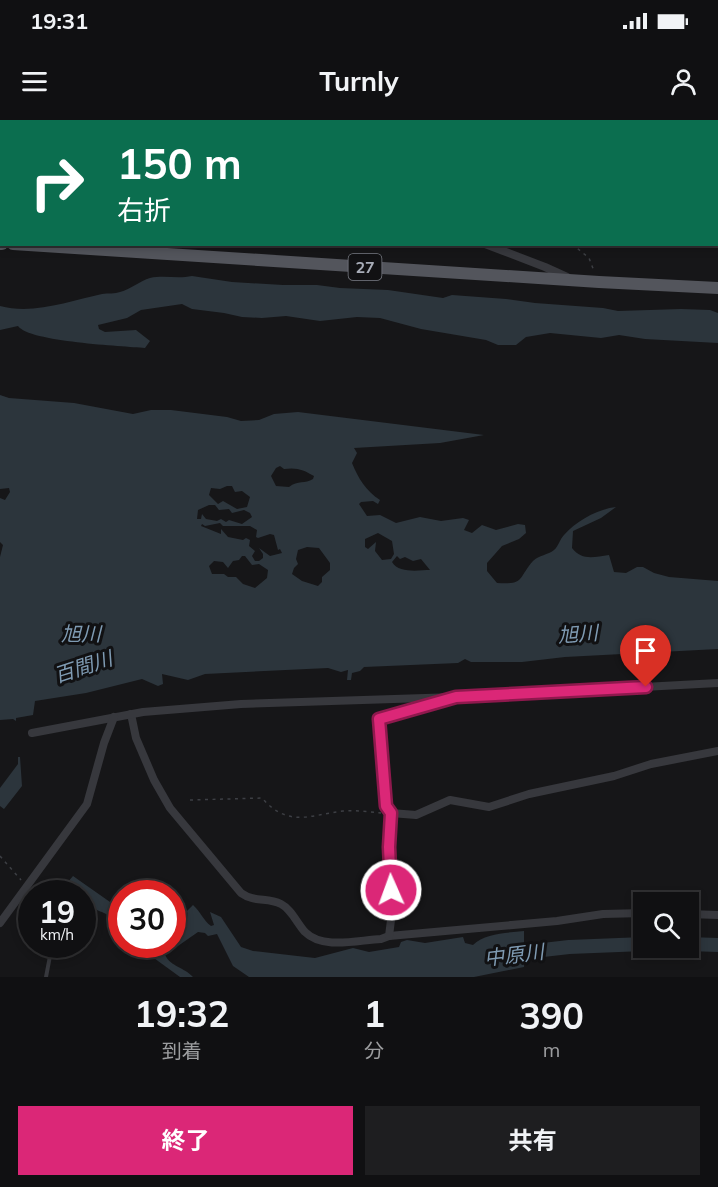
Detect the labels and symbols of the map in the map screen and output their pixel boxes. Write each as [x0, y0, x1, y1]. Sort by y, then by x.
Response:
road number: 27 [348, 254, 382, 280]
water label: 旭川 [557, 619, 601, 647]
water label: 旭川 [61, 621, 103, 646]
pin [620, 625, 671, 687]
water label: 百間川 [50, 645, 117, 688]
position arrow [359, 858, 423, 922]
speed limit sign: 30 [108, 880, 186, 958]
water label: 中原川 [483, 938, 547, 971]

